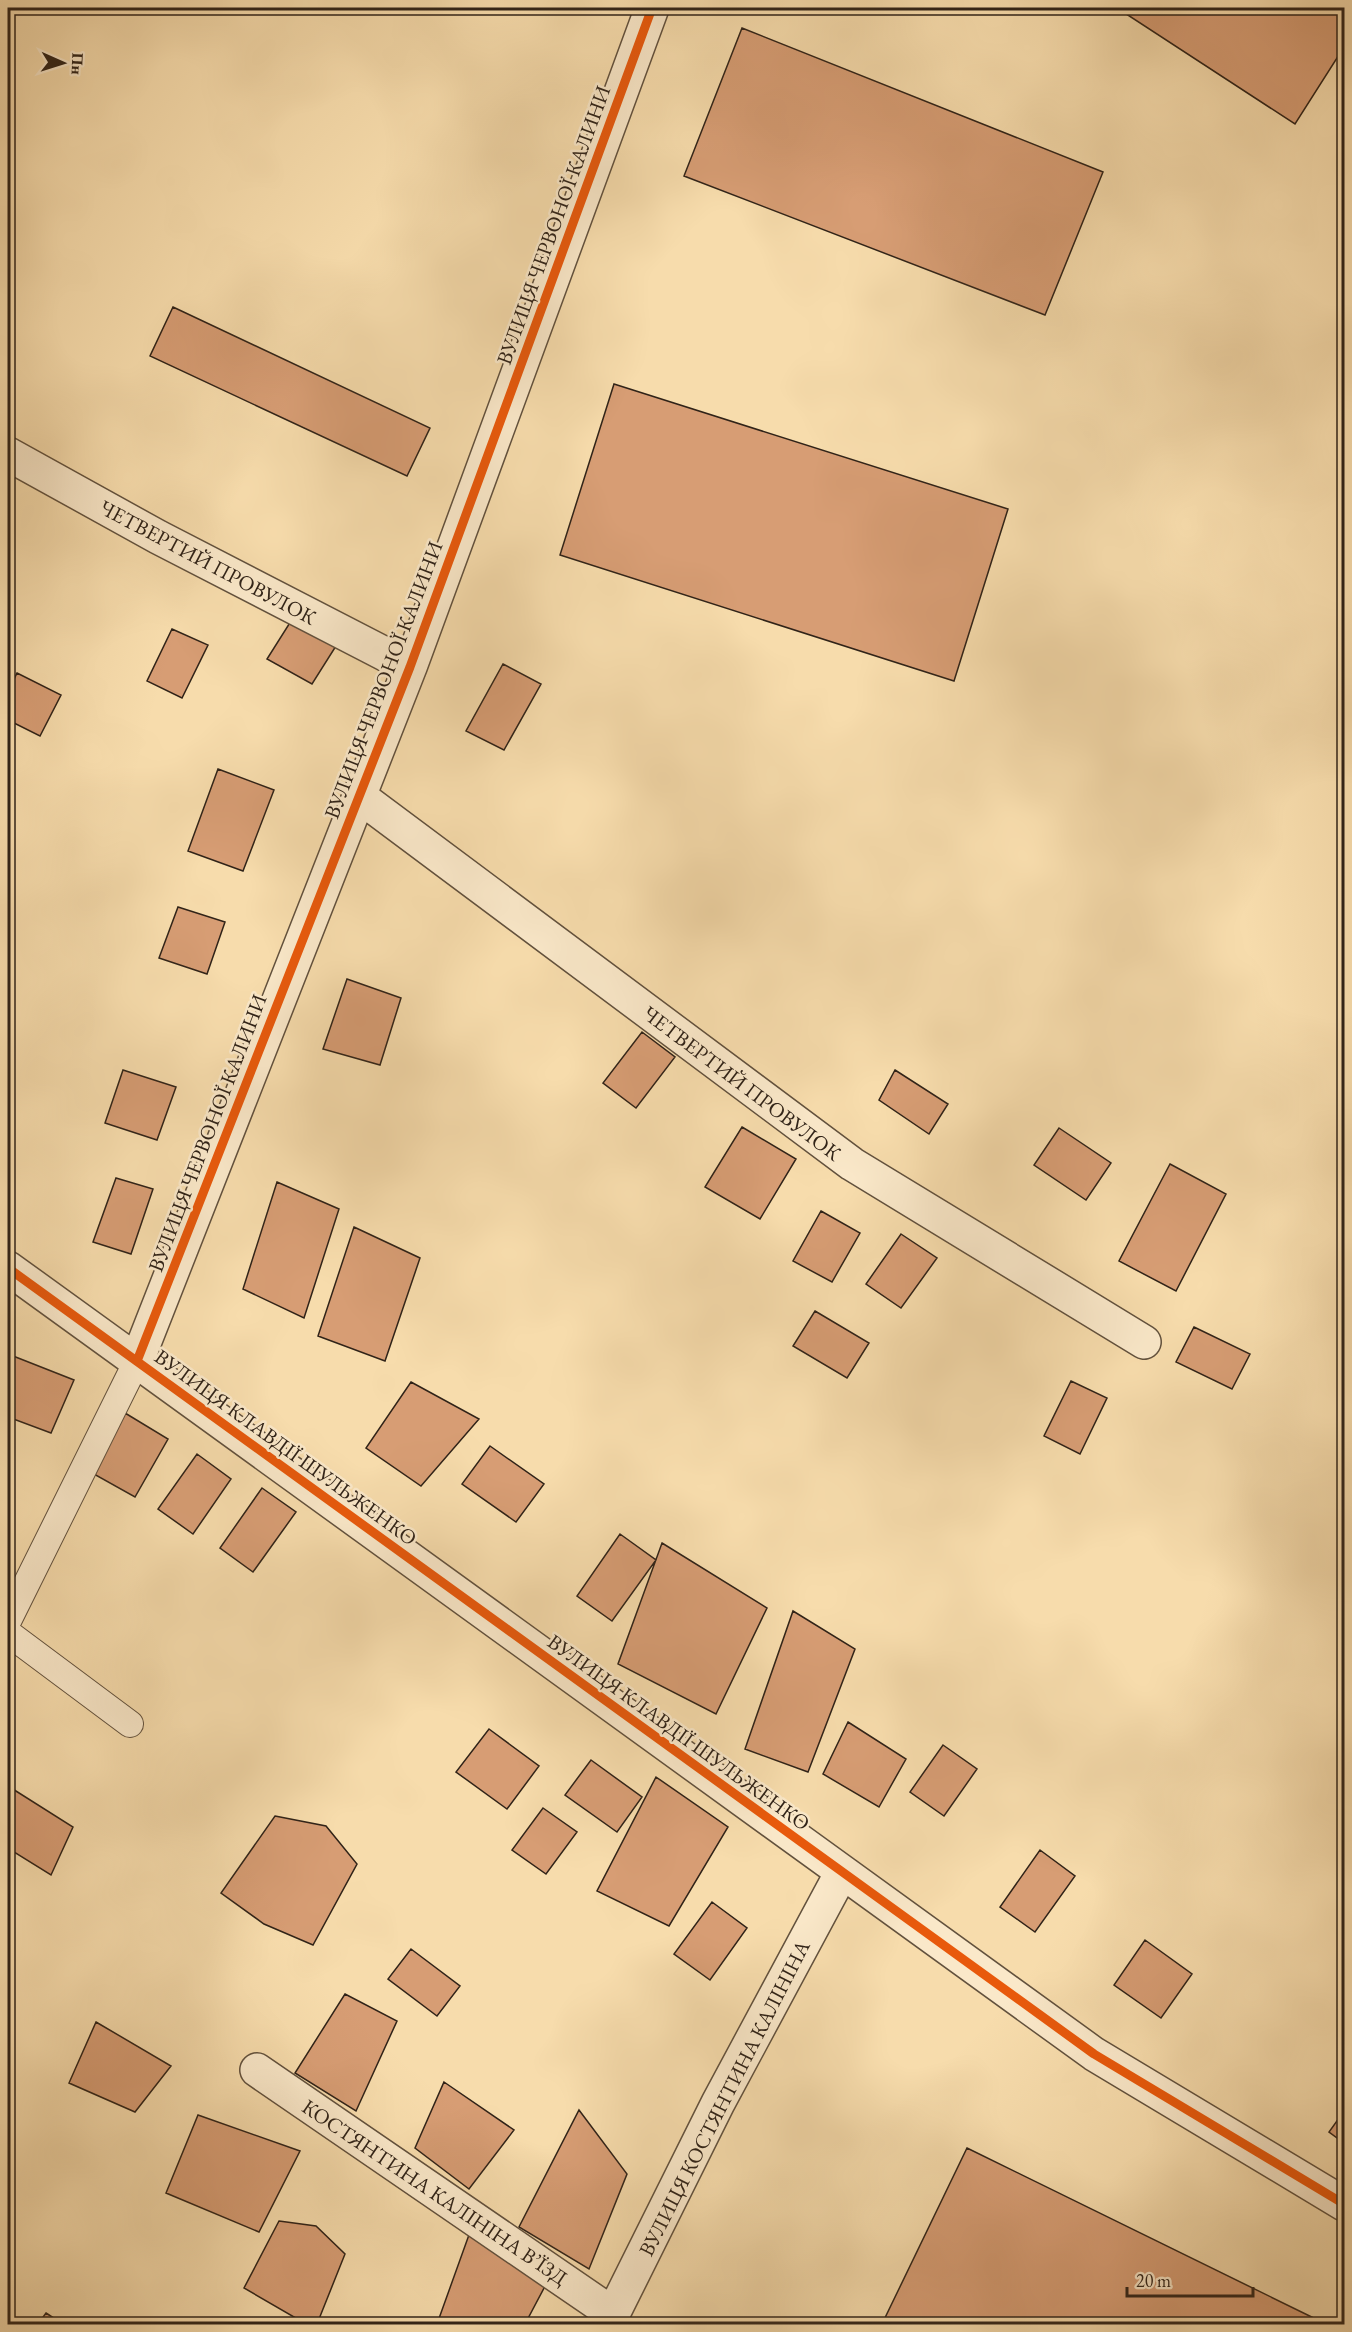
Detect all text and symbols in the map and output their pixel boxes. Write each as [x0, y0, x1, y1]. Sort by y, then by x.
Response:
north arrow [33, 33, 93, 93]
text: Пн [66, 52, 89, 75]
street label: ВУЛИЦЯ ЧЕРВОНОЇ КАЛИНИ [490, 82, 616, 368]
street label: ЧЕТВЕРТИЙ ПРОВУЛОК [95, 493, 321, 631]
street label: ВУЛИЦЯ ЧЕРВОНОЇ КАЛИНИ [318, 537, 448, 822]
street label: ВУЛИЦЯ ЧЕРВОНОЇ КАЛИНИ [142, 990, 272, 1275]
street label: ЧЕТВЕРТИЙ ПРОВУЛОК [637, 999, 847, 1167]
street label: ВУЛИЦЯ КЛАВДІЇ ШУЛЬЖЕНКО [149, 1343, 423, 1551]
street label: ВУЛИЦЯ КЛАВДІЇ ШУЛЬЖЕНКО [542, 1628, 816, 1836]
street label: ВУЛИЦЯ КОСТЯНТИНА КАЛІНІНА [632, 1935, 816, 2260]
street label: КОСТЯНТИНА КАЛІНІНА В’ЇЗД [297, 2093, 573, 2291]
scale bar [1127, 2260, 1253, 2298]
text: 20 m [1136, 2269, 1171, 2292]

